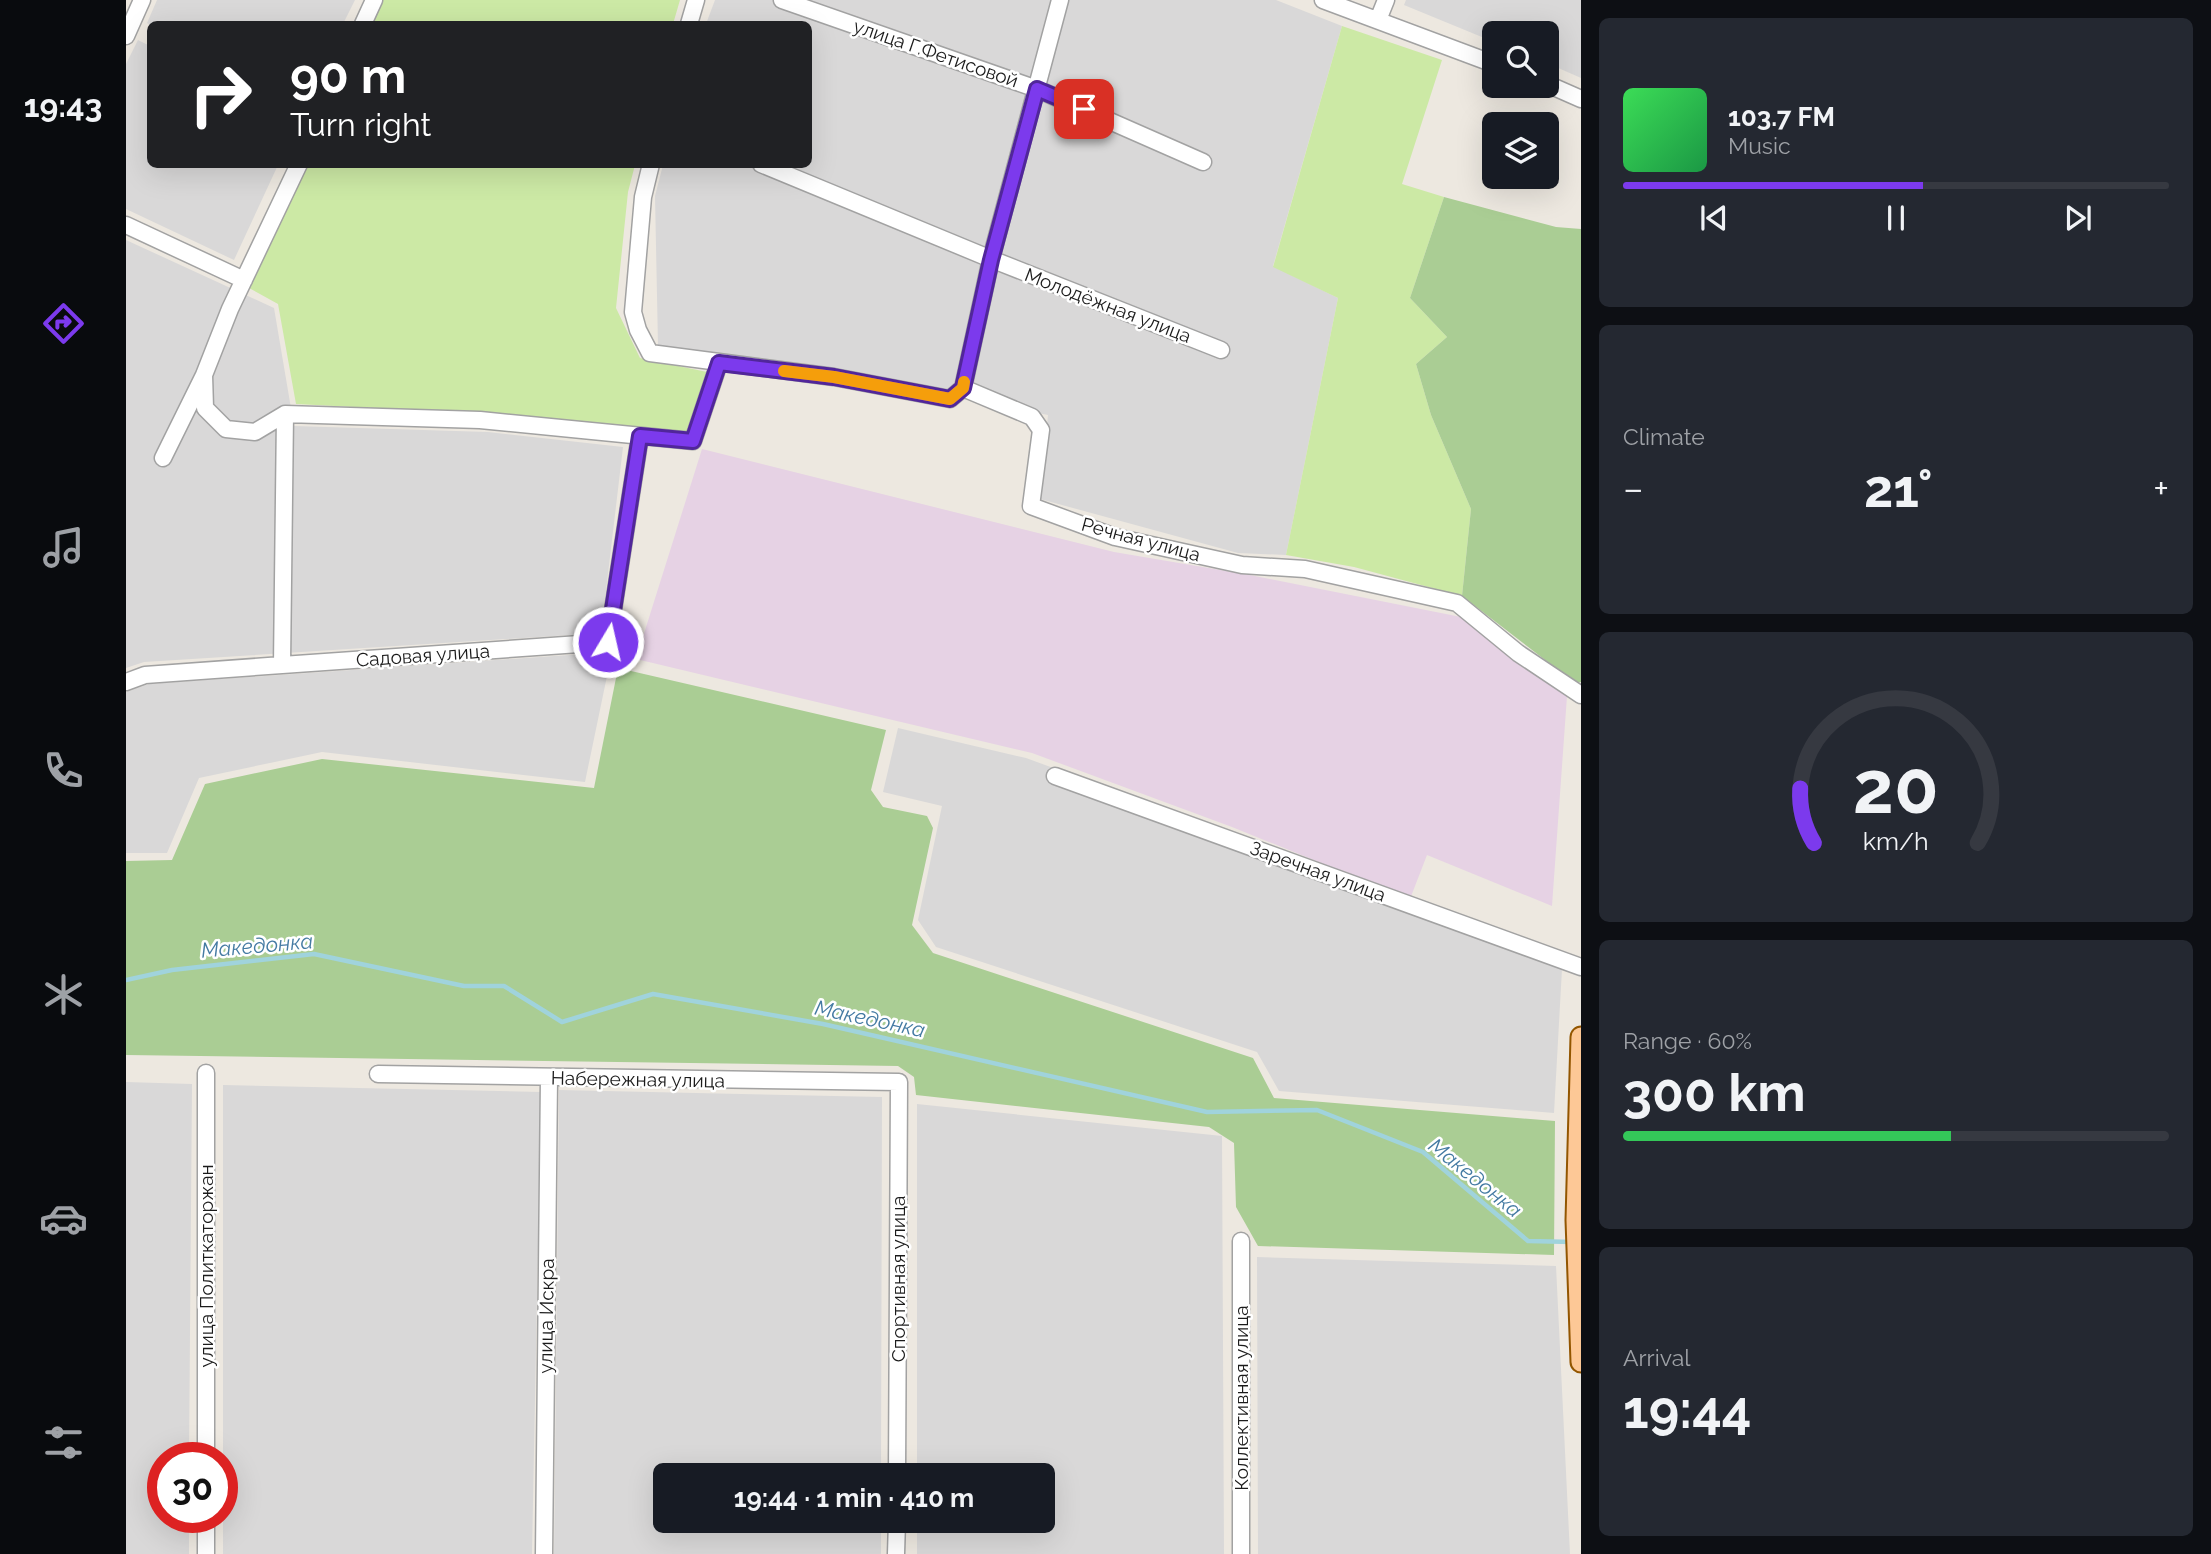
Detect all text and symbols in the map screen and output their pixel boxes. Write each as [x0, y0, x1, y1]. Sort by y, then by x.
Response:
street label: улица Г.Фетисовой [851, 14, 1021, 92]
map controls [1482, 21, 1559, 189]
button: search [1482, 21, 1559, 98]
text: 90 m [290, 47, 406, 104]
icon: right [175, 49, 266, 140]
pin [1054, 79, 1114, 139]
text: 19:43 [24, 87, 102, 124]
icon: arrive [1065, 90, 1103, 128]
text: 103.7 FM [1728, 102, 1835, 132]
text: Turn right [290, 106, 431, 143]
button: layers [1482, 112, 1559, 189]
text: Music [1728, 132, 1791, 159]
icon: previous [1695, 199, 1733, 237]
icon: pause [1877, 199, 1915, 237]
icon: next [2059, 199, 2097, 237]
street label: Молодёжная улица [1022, 263, 1194, 347]
icon: directions [39, 299, 88, 348]
text: Climate [1623, 423, 1705, 450]
text: 21° [1864, 458, 1933, 519]
text: − [1623, 466, 1643, 511]
text: + [2153, 466, 2169, 511]
street label: Речная улица [1079, 513, 1203, 565]
icon: music [39, 523, 88, 572]
position arrow [571, 605, 645, 679]
street label: Садовая улица [355, 639, 491, 671]
text: 20 [1853, 745, 1939, 830]
icon: phone [39, 746, 88, 795]
text: km/h [1863, 826, 1929, 856]
street label: Заречная улица [1247, 836, 1389, 906]
water label: Македонка [200, 928, 314, 963]
icon: climate [39, 970, 88, 1019]
water label: Македонка [813, 995, 928, 1042]
text: Range · 60% [1623, 1027, 1752, 1054]
text: 300 km [1623, 1062, 1806, 1123]
street label: Набережная улица [551, 1066, 725, 1092]
water label: Македонка [1424, 1133, 1527, 1223]
street label: улица Политкаторжан [195, 1164, 217, 1368]
icon: car [39, 1194, 88, 1243]
street label: Спортивная улица [887, 1196, 909, 1362]
street label: улица Искра [534, 1258, 558, 1374]
street label: Коллективная улица [1230, 1305, 1252, 1491]
text: Arrival [1623, 1344, 1690, 1371]
text: 19:44 [1623, 1379, 1752, 1440]
icon: filters [39, 1418, 88, 1467]
speed limit sign: 30 [147, 1442, 238, 1533]
text: 19:44 · 1 min · 410 m [734, 1483, 974, 1513]

